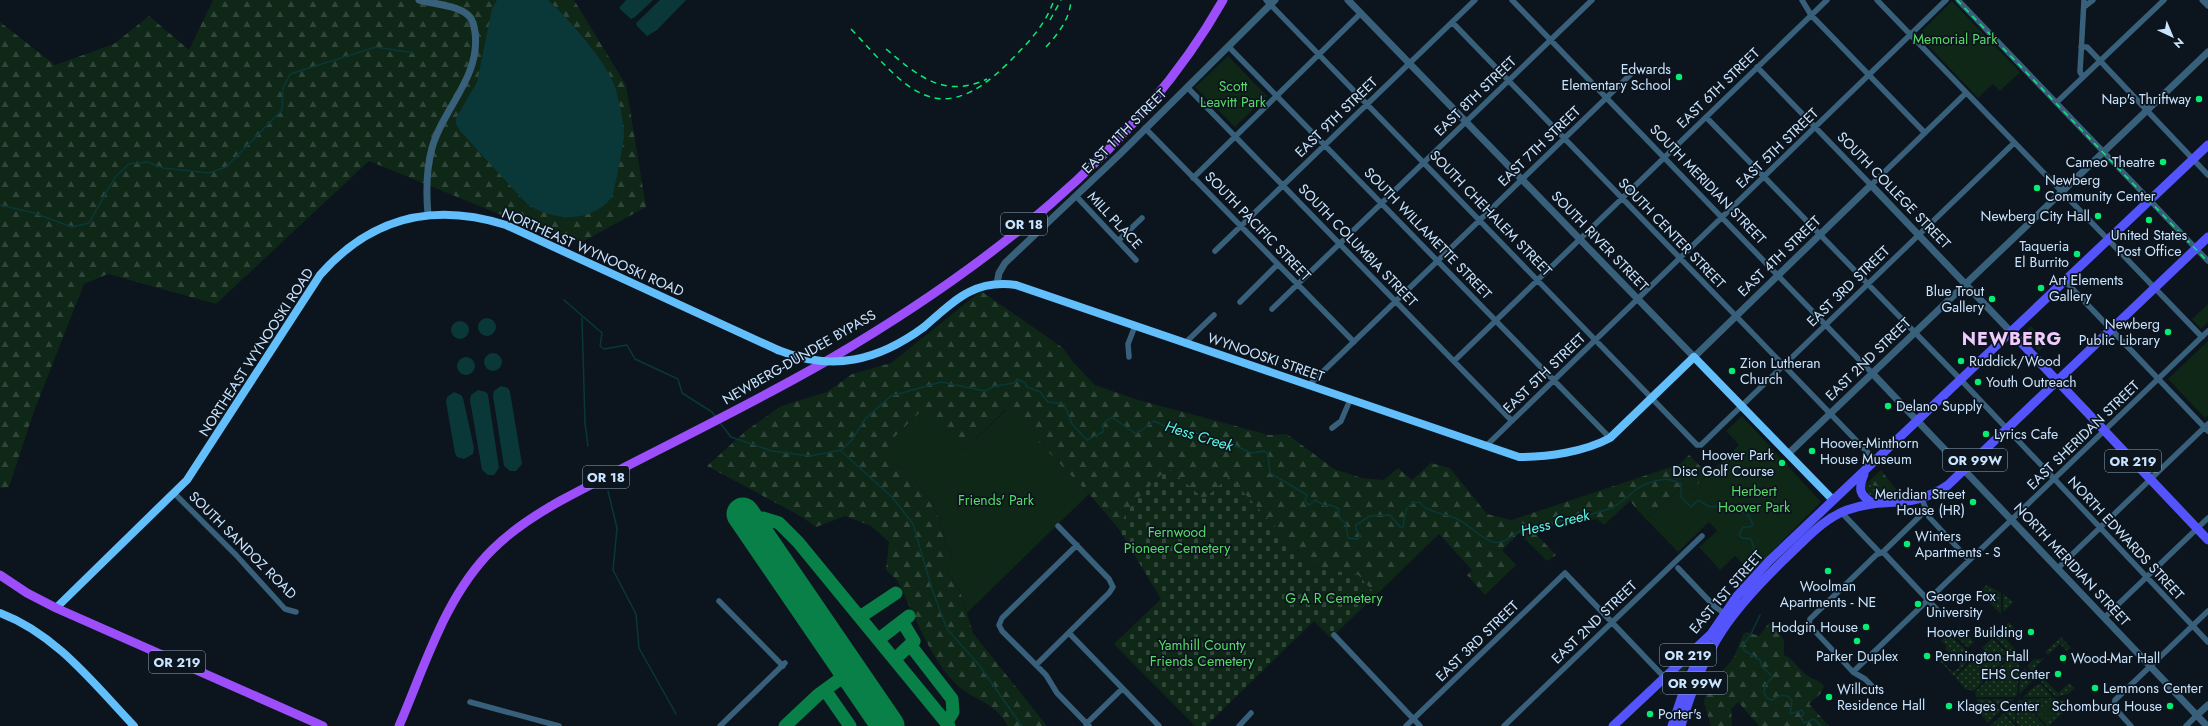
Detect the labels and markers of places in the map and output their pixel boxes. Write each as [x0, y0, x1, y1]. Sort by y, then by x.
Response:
place label: Edwards Elementary School [1561, 59, 1671, 95]
marker: Edwards Elementary School [1674, 72, 1684, 82]
place label: Nap's Thriftway [2101, 89, 2192, 109]
marker: Nap's Thriftway [2194, 94, 2204, 104]
place label: Cameo Theatre [2066, 152, 2155, 172]
marker: Cameo Theatre [2158, 157, 2168, 167]
place label: Newberg Community Center [2045, 170, 2156, 206]
marker: Newberg Community Center [2032, 183, 2042, 193]
place label: Newberg City Hall [1981, 206, 2090, 226]
marker: Newberg City Hall [2093, 211, 2103, 221]
marker: United States Post Office [2144, 215, 2154, 225]
place label: United States Post Office [2111, 225, 2188, 261]
place label: Taqueria El Burrito [2014, 236, 2069, 272]
marker: Taqueria El Burrito [2072, 249, 2082, 259]
place label: Art Elements Gallery [2049, 270, 2124, 306]
place label: Blue Trout Gallery [1926, 281, 1985, 317]
marker: Art Elements Gallery [2036, 283, 2046, 293]
marker: Blue Trout Gallery [1987, 294, 1997, 304]
place label: Newberg Public Library [2079, 314, 2161, 350]
marker: Newberg Public Library [2163, 327, 2173, 337]
place label: Ruddick/Wood [1969, 351, 2061, 371]
place label: Zion Lutheran Church [1740, 353, 1821, 389]
marker: Ruddick/Wood [1956, 356, 1966, 366]
marker: Zion Lutheran Church [1727, 366, 1737, 376]
place label: Youth Outreach [1986, 372, 2077, 392]
marker: Youth Outreach [1973, 377, 1983, 387]
place label: Delano Supply [1896, 396, 1983, 416]
marker: Delano Supply [1883, 401, 1893, 411]
place label: Lyrics Cafe [1994, 424, 2058, 444]
marker: Lyrics Cafe [1981, 429, 1991, 439]
place label: Hoover-Minthorn House Museum [1820, 433, 1919, 469]
place label: Hoover Park Disc Golf Course [1672, 445, 1775, 481]
marker: Hoover-Minthorn House Museum [1807, 446, 1817, 456]
marker: Hoover Park Disc Golf Course [1777, 458, 1787, 468]
place label: Meridian Street House (HR) [1875, 484, 1966, 520]
marker: Meridian Street House (HR) [1968, 497, 1978, 507]
place label: Winters Apartments - S [1915, 526, 2001, 562]
marker: Winters Apartments - S [1902, 539, 1912, 549]
marker: Woolman Apartments - NE [1823, 566, 1833, 576]
place label: Woolman Apartments - NE [1780, 576, 1876, 612]
place label: George Fox University [1926, 586, 1996, 622]
marker: George Fox University [1913, 599, 1923, 609]
place label: Hodgin House [1771, 617, 1858, 637]
marker: Hodgin House [1861, 622, 1871, 632]
place label: Hoover Building [1927, 622, 2023, 642]
marker: Hoover Building [2026, 627, 2036, 637]
marker: Parker Duplex [1852, 636, 1862, 646]
place label: Parker Duplex [1816, 646, 1898, 666]
place label: Pennington Hall [1935, 646, 2029, 666]
place label: Wood-Mar Hall [2071, 648, 2160, 668]
marker: Pennington Hall [1922, 651, 1932, 661]
marker: Wood-Mar Hall [2058, 653, 2068, 663]
place label: EHS Center [1981, 664, 2050, 684]
marker: EHS Center [2053, 669, 2063, 679]
place label: Lemmons Center [2103, 678, 2203, 698]
place label: Willcuts Residence Hall [1837, 679, 1925, 715]
marker: Lemmons Center [2090, 683, 2100, 693]
marker: Willcuts Residence Hall [1824, 692, 1834, 702]
place label: Klages Center [1957, 696, 2040, 716]
place label: Schomburg House [2052, 696, 2162, 716]
marker: Klages Center [1944, 701, 1954, 711]
marker: Schomburg House [2165, 701, 2175, 711]
place label: Porter's [1658, 704, 1702, 724]
marker: Porter's [1645, 709, 1655, 719]

